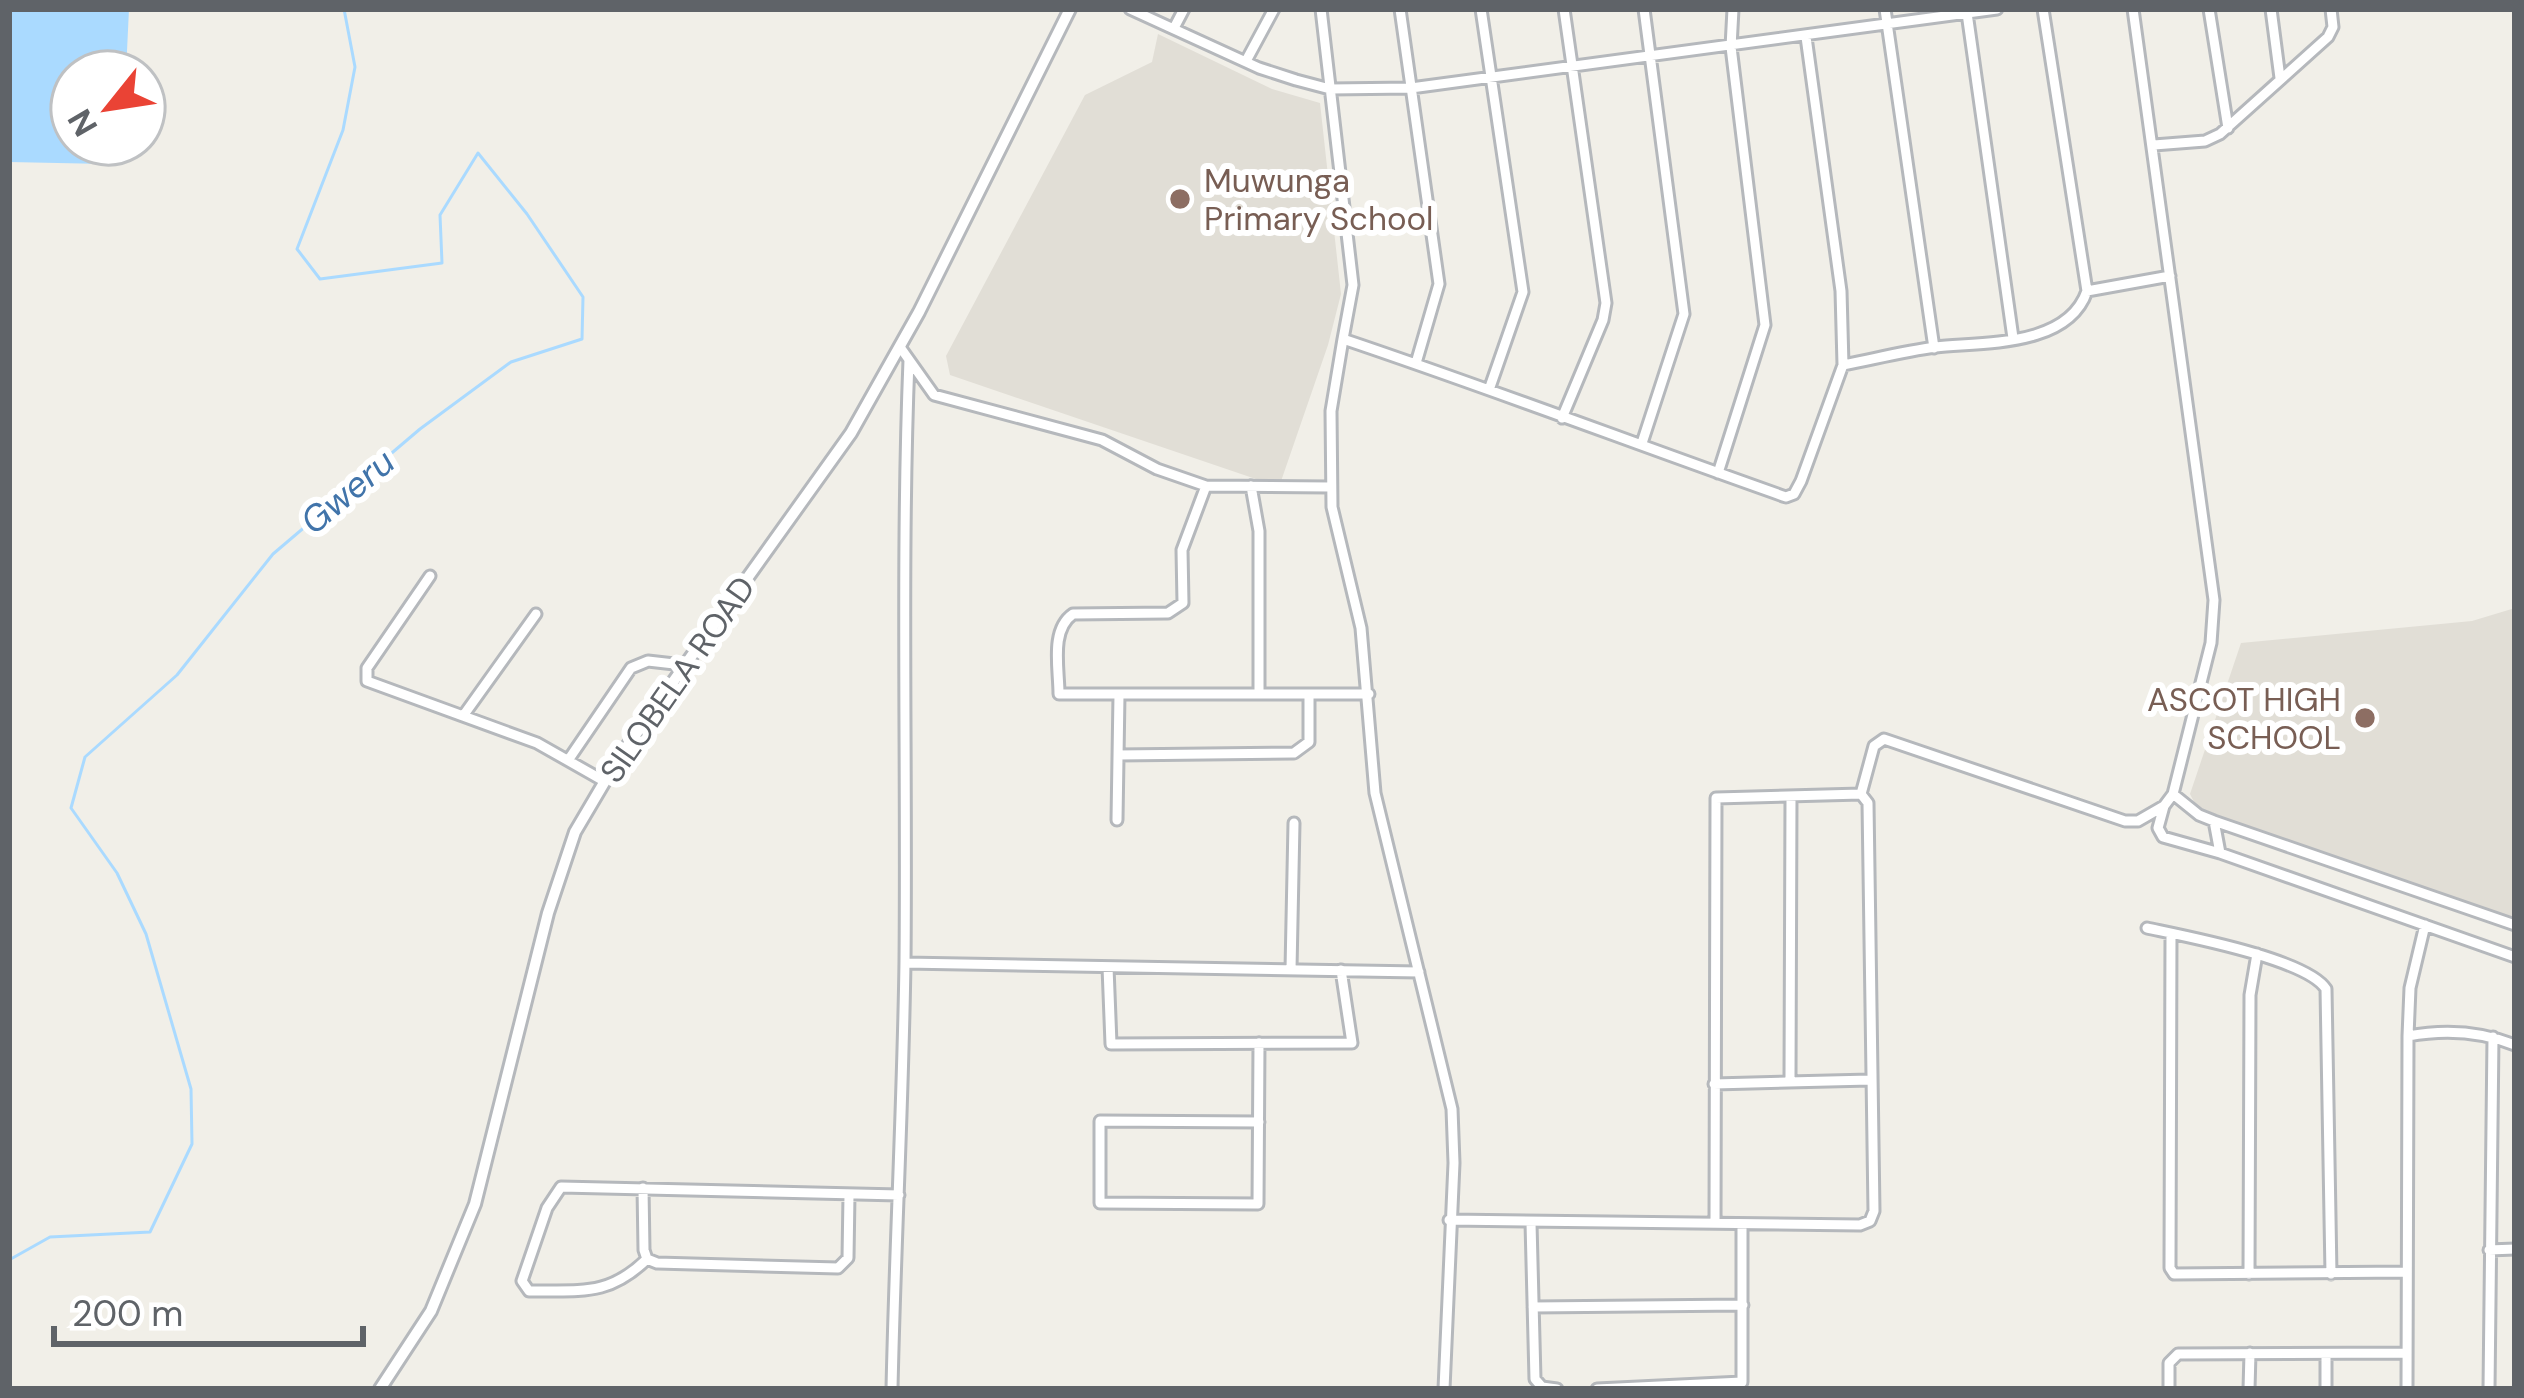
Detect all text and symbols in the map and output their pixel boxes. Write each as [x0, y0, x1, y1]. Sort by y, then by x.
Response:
north arrow [48, 48, 168, 168]
text: N [58, 102, 107, 144]
place label: Muwunga Primary School [1204, 159, 1433, 240]
marker: Muwunga Primary School [1167, 186, 1193, 212]
water label: Gweru [290, 438, 404, 544]
street label: SILOBELA ROAD [590, 568, 765, 791]
place label: ASCOT HIGH SCHOOL [2147, 678, 2341, 759]
marker: ASCOT HIGH SCHOOL [2352, 705, 2378, 731]
scale bar [54, 1272, 363, 1346]
text: 200 m [72, 1290, 183, 1337]

